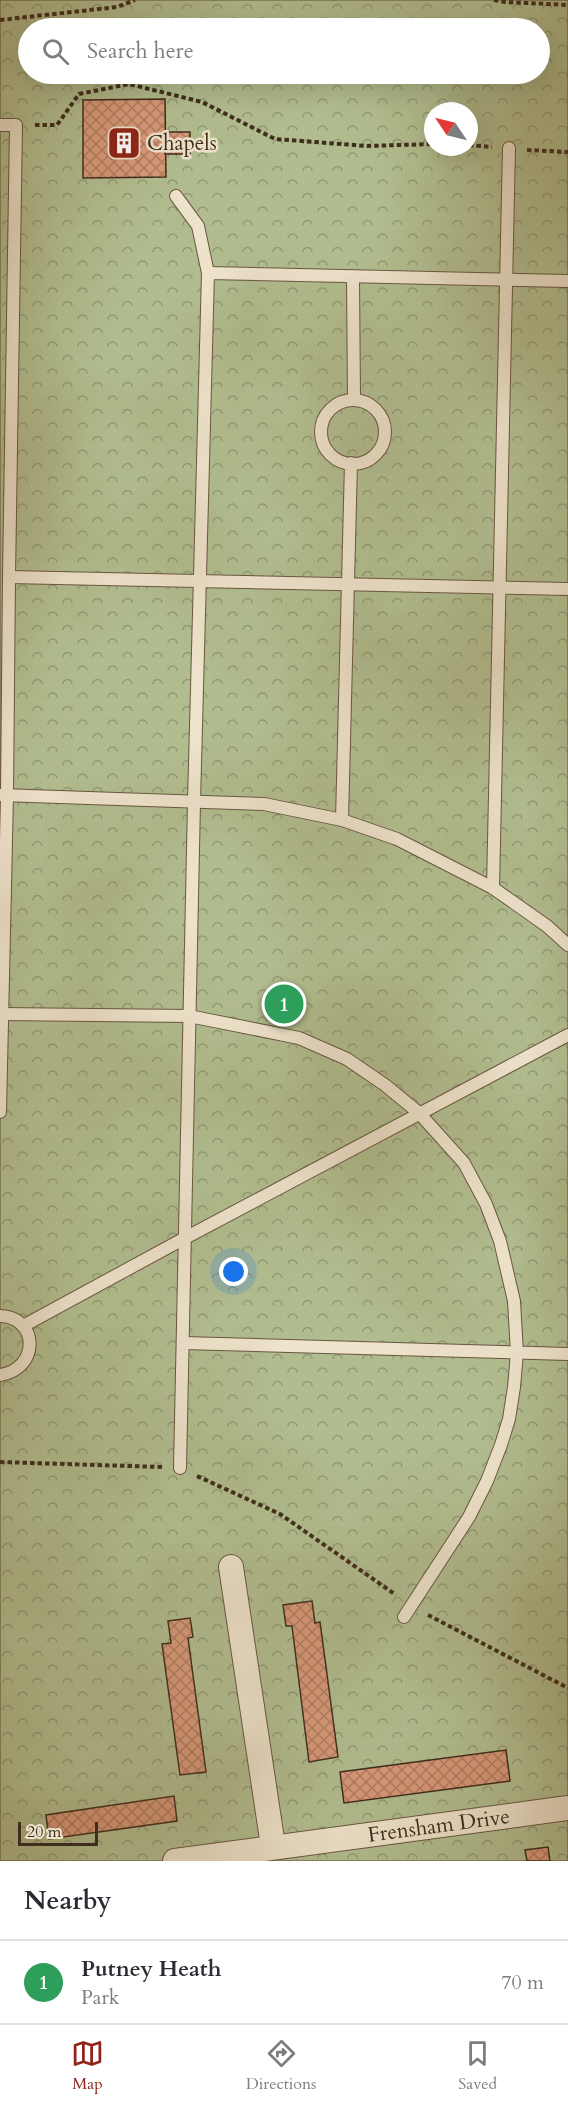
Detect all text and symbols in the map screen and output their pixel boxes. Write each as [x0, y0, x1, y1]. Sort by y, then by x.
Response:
search box [18, 18, 550, 84]
icon: search [39, 35, 72, 68]
text: Search here [87, 36, 194, 66]
north arrow [424, 102, 478, 156]
building icon: Chapels [106, 125, 142, 161]
place label: Chapels [147, 129, 217, 158]
pin: 1 [264, 982, 304, 1026]
your location [219, 1257, 248, 1286]
street label: Frensham Drive [366, 1802, 511, 1850]
scale bar [18, 1819, 98, 1846]
text: 20 m [27, 1821, 61, 1843]
text: Nearby [24, 1883, 112, 1918]
text: Putney Heath [81, 1954, 221, 1984]
text: 1 [38, 1969, 49, 1996]
text: 70 m [501, 1969, 544, 1996]
text: Park [81, 1984, 119, 2011]
tab: Map [71, 2037, 104, 2095]
tab: Directions [246, 2037, 316, 2095]
tab: Saved [458, 2037, 497, 2095]

